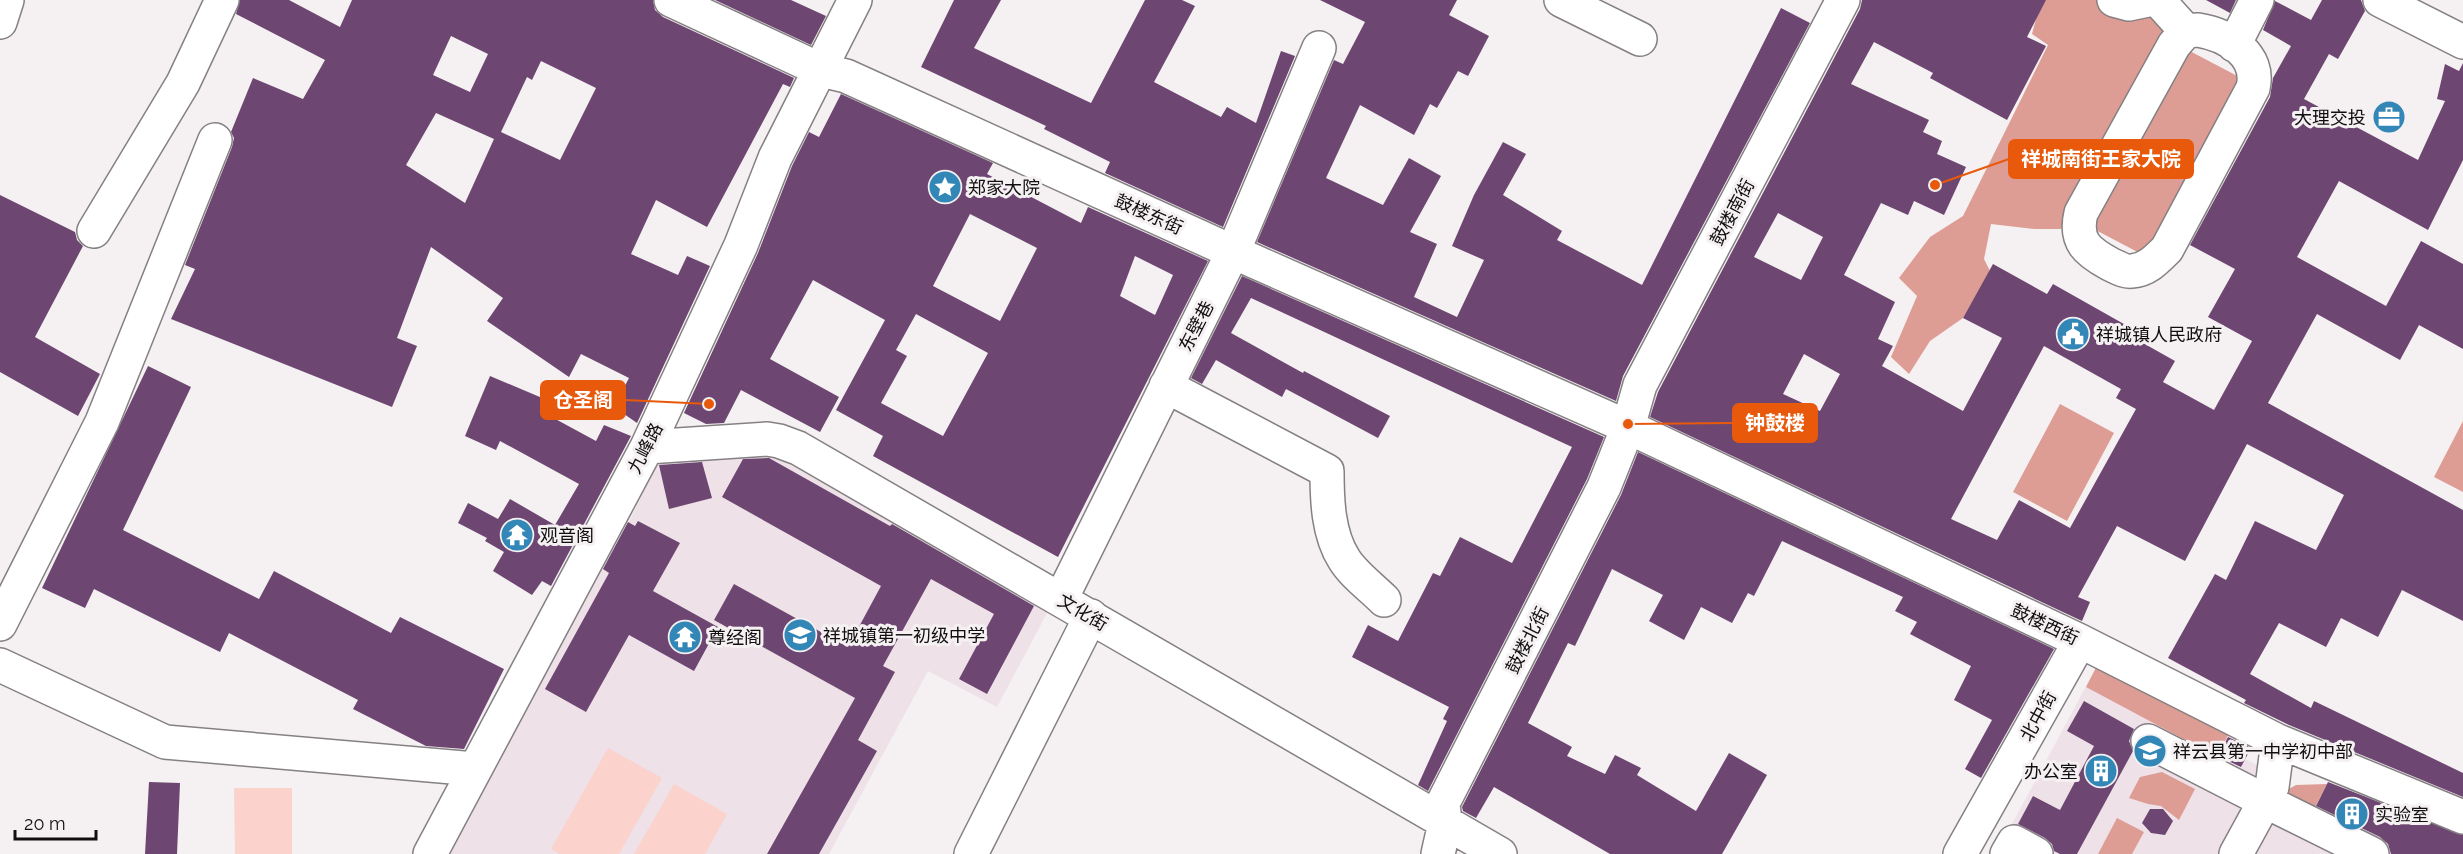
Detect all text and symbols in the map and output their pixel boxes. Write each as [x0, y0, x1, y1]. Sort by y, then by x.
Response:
office icon: 大理交投 [2371, 99, 2407, 135]
place label: 大理交投 [2294, 107, 2366, 128]
callout: 祥城南街王家大院 [2009, 140, 2193, 178]
text: 祥城南街王家大院 [2021, 147, 2181, 171]
place icon: 郑家大院 [927, 169, 963, 205]
street label: 鼓楼南街 [1706, 175, 1758, 249]
place label: 郑家大院 [968, 177, 1040, 198]
street label: 鼓楼东街 [1112, 190, 1186, 238]
street label: 东壁巷 [1174, 297, 1218, 355]
public building icon: 祥城镇人民政府 [2055, 316, 2091, 352]
place label: 祥城镇人民政府 [2096, 324, 2222, 345]
callout: 仓圣阁 [541, 381, 625, 419]
text: 仓圣阁 [553, 388, 613, 412]
callout: 钟鼓楼 [1733, 404, 1817, 442]
text: 钟鼓楼 [1745, 411, 1805, 435]
street label: 九峰路 [623, 419, 667, 477]
temple icon: 观音阁 [499, 517, 535, 553]
place label: 观音阁 [540, 525, 594, 546]
street label: 文化街 [1054, 589, 1112, 635]
street label: 鼓楼西街 [2008, 599, 2082, 649]
street label: 鼓楼北街 [1501, 603, 1553, 677]
school or university icon: 祥城镇第一初级中学 [782, 617, 818, 653]
temple icon: 尊经阁 [667, 619, 703, 655]
place label: 祥城镇第一初级中学 [823, 625, 985, 646]
place label: 尊经阁 [708, 627, 762, 648]
street label: 北中街 [2016, 687, 2060, 745]
school or university icon: 祥云县第一中学初中部 [2132, 733, 2168, 769]
place label: 祥云县第一中学初中部 [2173, 741, 2353, 762]
building icon: 办公室 [2083, 753, 2119, 789]
place label: 办公室 [2024, 761, 2078, 782]
building icon: 实验室 [2334, 796, 2370, 832]
scale bar [15, 803, 96, 841]
place label: 实验室 [2375, 804, 2429, 825]
text: 20 m [24, 813, 66, 834]

